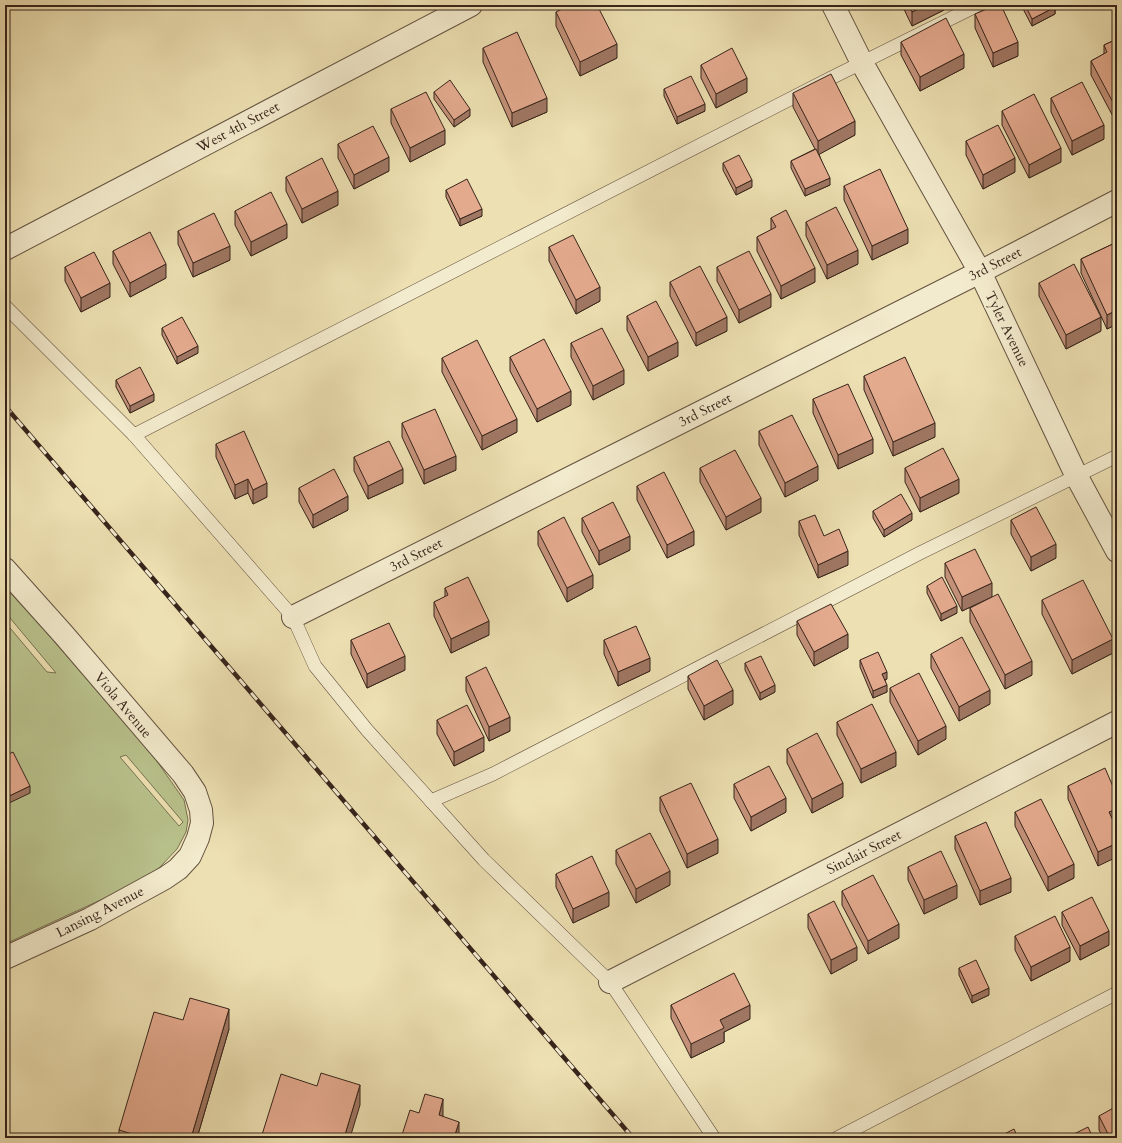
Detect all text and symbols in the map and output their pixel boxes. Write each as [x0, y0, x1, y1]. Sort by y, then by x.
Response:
street label: West 4th Street [192, 97, 283, 157]
street label: 3rd Street [965, 242, 1025, 285]
street label: Tyler Avenue [981, 288, 1033, 370]
street label: 3rd Street [675, 388, 735, 431]
street label: 3rd Street [386, 533, 446, 576]
street label: Viola Avenue [90, 668, 156, 742]
street label: Sinclair Street [823, 825, 905, 879]
street label: Lansing Avenue [53, 882, 147, 942]

